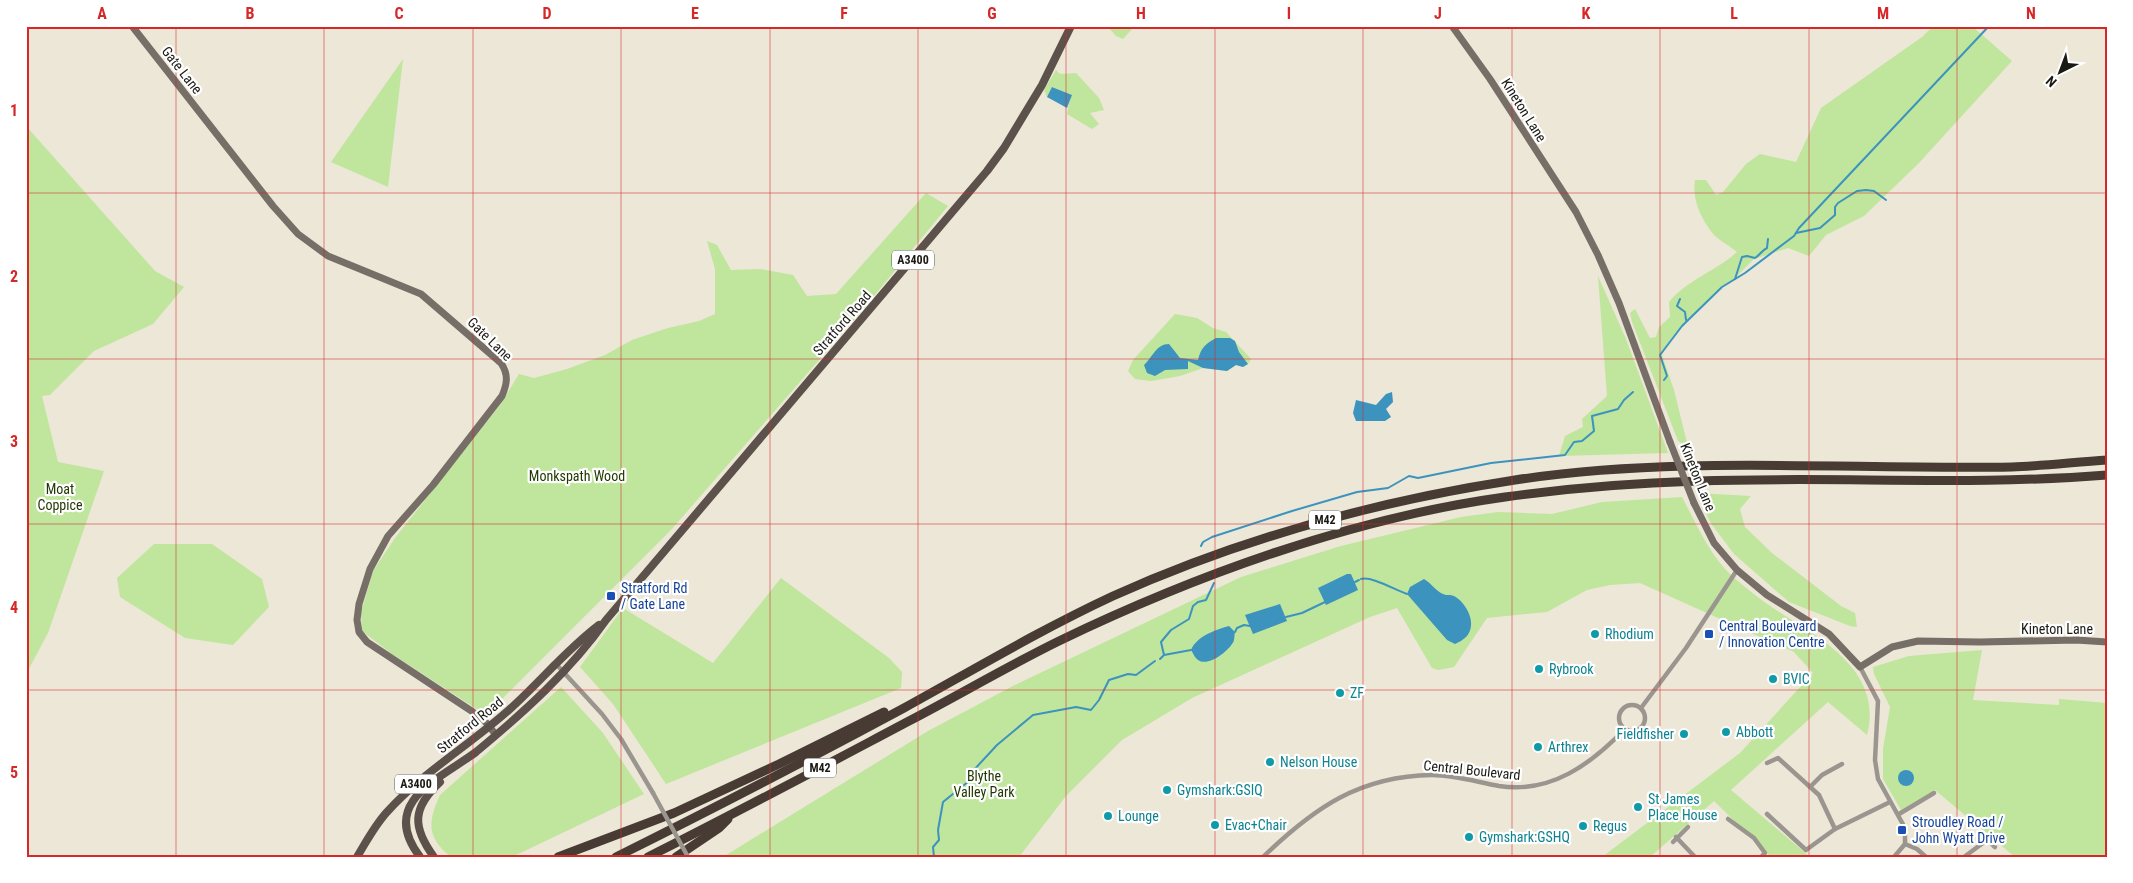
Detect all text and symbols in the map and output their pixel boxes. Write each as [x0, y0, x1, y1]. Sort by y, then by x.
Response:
text: A [97, 4, 107, 23]
text: B [246, 4, 255, 23]
text: C [394, 4, 404, 23]
text: D [542, 4, 552, 23]
text: E [691, 4, 699, 23]
text: F [840, 4, 848, 23]
text: G [987, 4, 997, 23]
text: H [1136, 4, 1146, 23]
text: I [1287, 4, 1291, 23]
text: J [1434, 4, 1442, 23]
text: K [1582, 4, 1591, 23]
text: L [1730, 4, 1738, 23]
text: M [1877, 4, 1889, 23]
text: N [2026, 4, 2036, 23]
street label: Gate Lane [159, 43, 206, 97]
north arrow [2036, 48, 2086, 98]
text: N [2043, 73, 2060, 90]
street label: Kineton Lane [1498, 75, 1550, 145]
text: 1 [10, 101, 18, 120]
road number: A3400 [892, 250, 934, 270]
text: 2 [10, 267, 18, 286]
street label: Stratford Road [810, 288, 874, 358]
street label: Gate Lane [464, 314, 516, 364]
text: 3 [10, 432, 18, 451]
street label: Kineton Lane [1677, 441, 1719, 514]
park label: Monkspath Wood [529, 468, 625, 484]
park label: Moat Coppice [37, 481, 83, 513]
road number: M42 [1309, 510, 1341, 530]
place label: Stratford Rd / Gate Lane [621, 580, 687, 612]
marker: Stratford Rd / Gate Lane [605, 590, 617, 602]
text: 4 [10, 598, 18, 617]
place label: Central Boulevard / Innovation Centre [1719, 618, 1825, 650]
street label: Kineton Lane [2021, 621, 2093, 637]
place label: Rhodium [1605, 626, 1654, 642]
marker: Rhodium [1589, 628, 1601, 640]
marker: Central Boulevard / Innovation Centre [1703, 628, 1715, 640]
place label: Rybrook [1549, 661, 1594, 677]
marker: Rybrook [1533, 663, 1545, 675]
place label: BVIC [1783, 671, 1810, 687]
marker: BVIC [1767, 673, 1779, 685]
place label: ZF [1350, 685, 1364, 701]
marker: ZF [1334, 687, 1346, 699]
street label: Stratford Road [434, 694, 506, 756]
place label: Abbott [1736, 724, 1773, 740]
place label: Fieldfisher [1616, 726, 1674, 742]
marker: Abbott [1720, 726, 1732, 738]
marker: Fieldfisher [1678, 728, 1690, 740]
place label: Arthrex [1548, 739, 1588, 755]
marker: Arthrex [1532, 741, 1544, 753]
place label: Nelson House [1280, 754, 1358, 770]
marker: Nelson House [1264, 756, 1276, 768]
street label: Central Boulevard [1423, 757, 1521, 783]
road number: M42 [804, 758, 836, 778]
text: 5 [10, 763, 18, 782]
park label: Blythe Valley Park [953, 768, 1015, 800]
road number: A3400 [395, 774, 437, 794]
place label: Gymshark:GSIQ [1177, 782, 1263, 798]
marker: Gymshark:GSIQ [1161, 784, 1173, 796]
place label: St James Place House [1648, 791, 1718, 823]
marker: St James Place House [1632, 801, 1644, 813]
place label: Lounge [1118, 808, 1159, 824]
marker: Lounge [1102, 810, 1114, 822]
place label: Stroudley Road / John Wyatt Drive [1912, 814, 2006, 846]
place label: Evac+Chair [1225, 817, 1287, 833]
place label: Regus [1593, 818, 1627, 834]
marker: Evac+Chair [1209, 819, 1221, 831]
marker: Regus [1577, 820, 1589, 832]
marker: Stroudley Road / John Wyatt Drive [1896, 824, 1908, 836]
place label: Gymshark:GSHQ [1479, 829, 1570, 845]
marker: Gymshark:GSHQ [1463, 831, 1475, 843]

